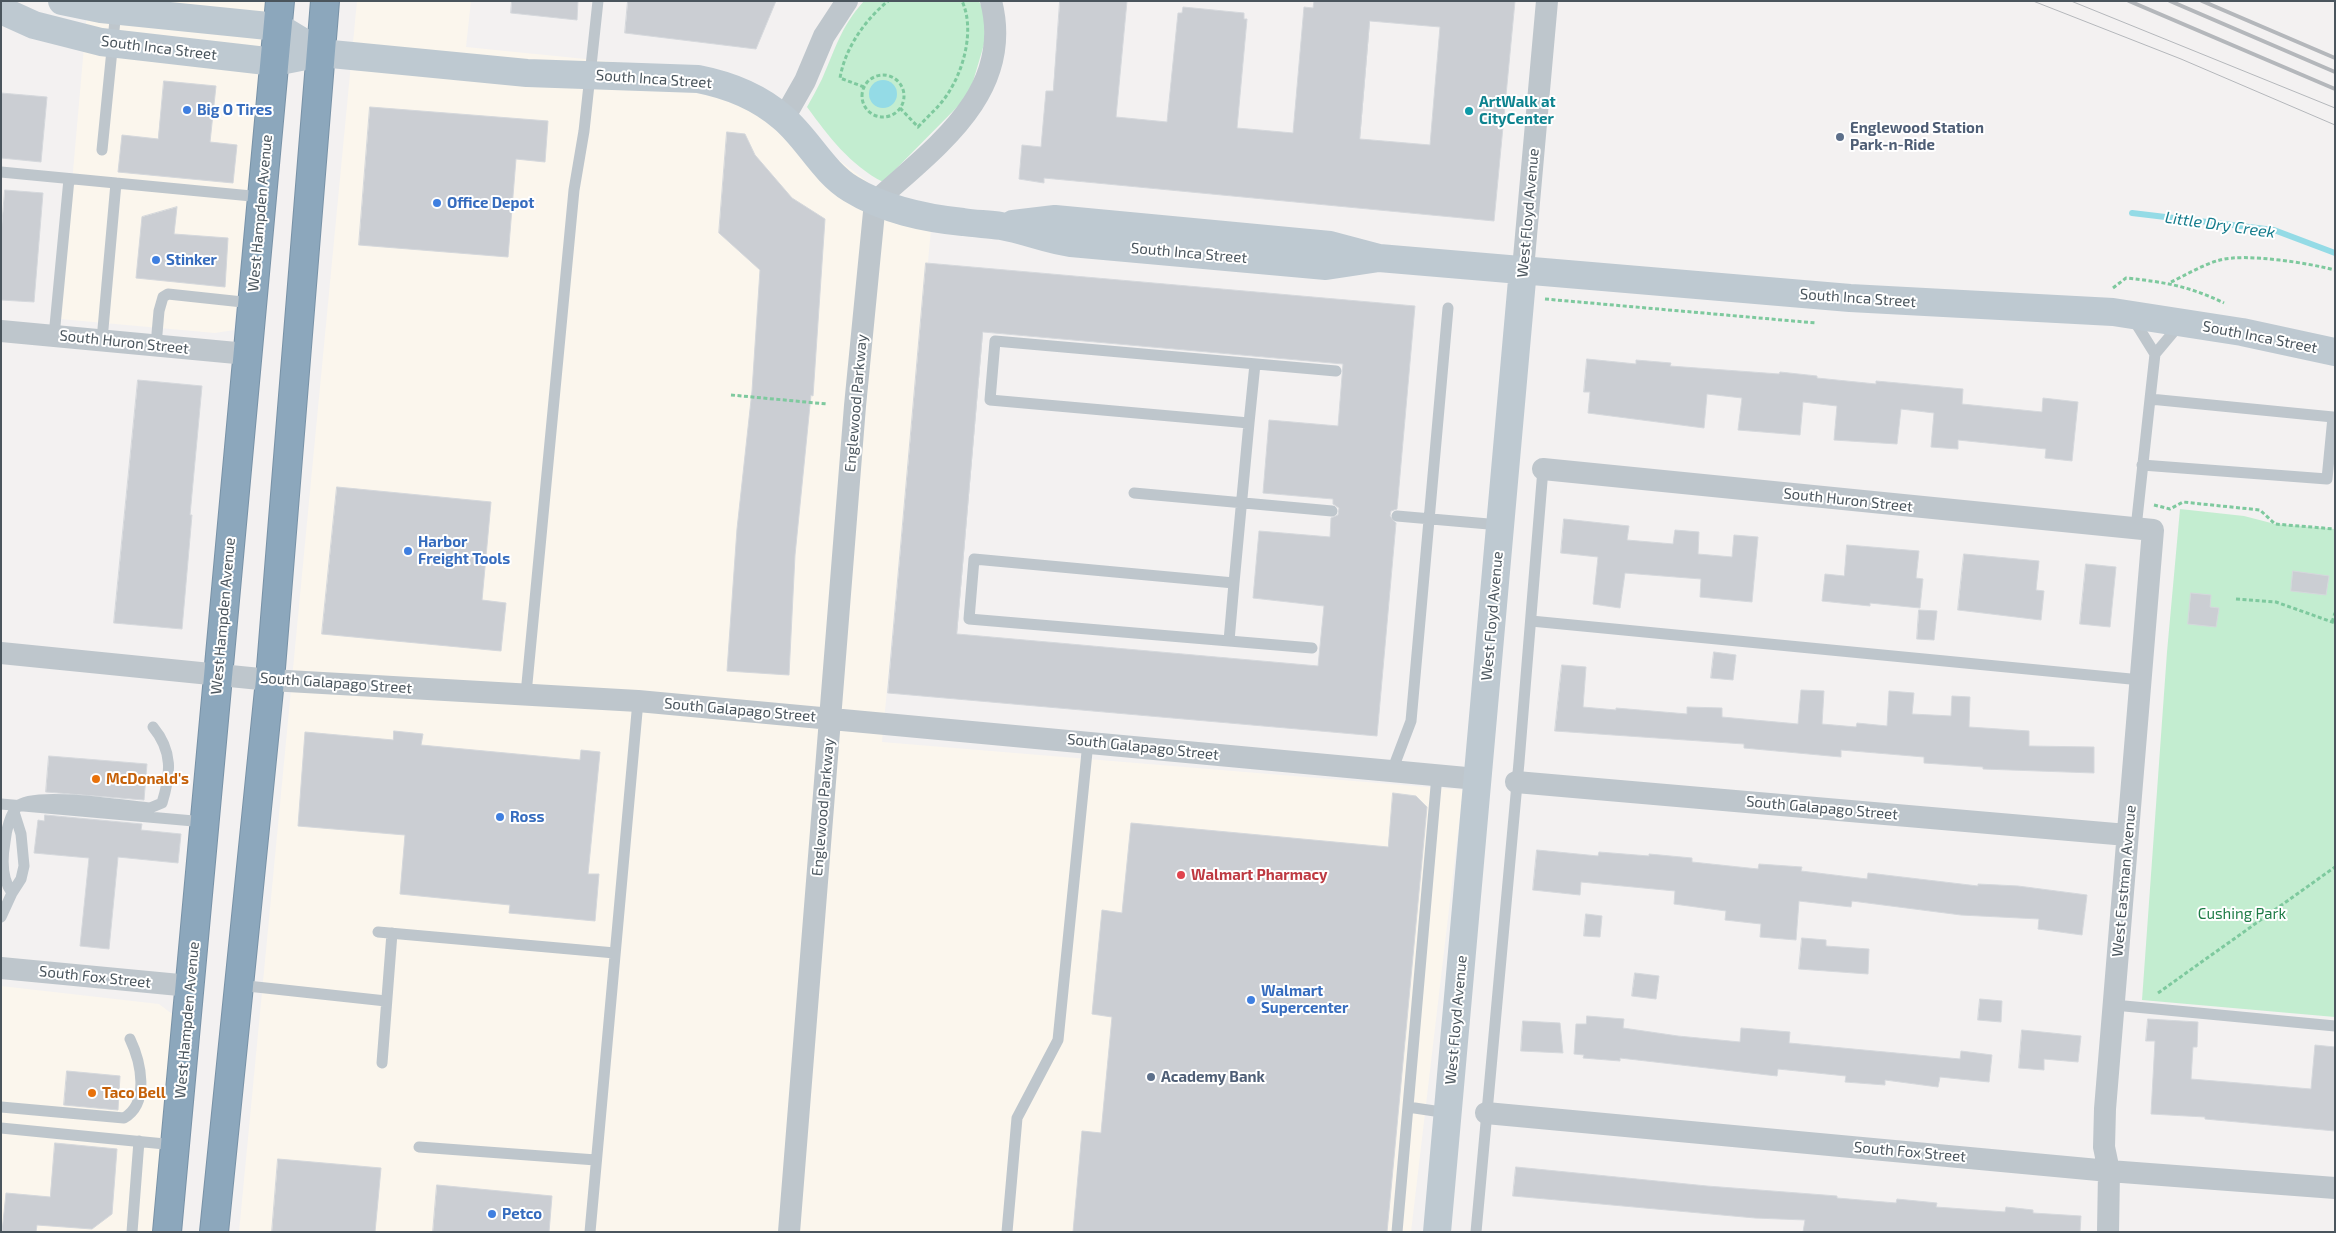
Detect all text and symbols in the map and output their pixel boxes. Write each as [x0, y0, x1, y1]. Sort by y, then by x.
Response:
street label: South Inca Street [100, 32, 218, 64]
street label: South Inca Street [595, 66, 713, 92]
place label: ArtWalk at CityCenter [1479, 93, 1556, 128]
place label: Big O Tires [197, 101, 272, 119]
marker: Big O Tires [181, 104, 193, 116]
marker: ArtWalk at CityCenter [1463, 105, 1475, 117]
place label: Englewood Station Park-n-Ride [1850, 119, 1984, 154]
marker: Englewood Station Park-n-Ride [1834, 131, 1846, 143]
street label: West Hampden Avenue [244, 134, 276, 292]
street label: West Floyd Avenue [1513, 148, 1543, 278]
place label: Office Depot [447, 194, 534, 212]
marker: Office Depot [431, 197, 443, 209]
water label: Little Dry Creek [2164, 208, 2276, 242]
street label: South Inca Street [1130, 239, 1248, 267]
place label: Stinker [166, 251, 217, 269]
marker: Stinker [150, 254, 162, 266]
street label: South Inca Street [1799, 285, 1917, 311]
street label: South Inca Street [2201, 317, 2319, 357]
street label: South Huron Street [58, 326, 190, 358]
street label: Englewood Parkway [841, 333, 871, 473]
street label: South Huron Street [1782, 484, 1914, 516]
place label: Harbor Freight Tools [418, 533, 510, 568]
street label: West Hampden Avenue [207, 537, 239, 695]
marker: Harbor Freight Tools [402, 545, 414, 557]
street label: West Floyd Avenue [1477, 551, 1507, 681]
street label: South Galapago Street [259, 669, 413, 697]
street label: South Galapago Street [663, 694, 817, 726]
street label: South Galapago Street [1066, 730, 1220, 764]
street label: Englewood Parkway [808, 737, 838, 877]
place label: McDonald's [106, 770, 189, 788]
marker: McDonald's [90, 773, 102, 785]
street label: South Galapago Street [1745, 792, 1899, 824]
street label: West Eastman Avenue [2108, 804, 2140, 958]
place label: Ross [510, 808, 544, 826]
marker: Ross [494, 811, 506, 823]
place label: Walmart Pharmacy [1191, 866, 1328, 884]
marker: Walmart Pharmacy [1175, 869, 1187, 881]
park label: Cushing Park [2198, 905, 2286, 923]
street label: West Hampden Avenue [171, 941, 203, 1099]
street label: West Floyd Avenue [1441, 955, 1471, 1085]
street label: South Fox Street [38, 962, 152, 992]
place label: Walmart Supercenter [1261, 982, 1348, 1017]
marker: Walmart Supercenter [1245, 994, 1257, 1006]
place label: Academy Bank [1161, 1068, 1265, 1086]
marker: Academy Bank [1145, 1071, 1157, 1083]
place label: Taco Bell [102, 1084, 166, 1102]
marker: Taco Bell [86, 1087, 98, 1099]
street label: South Fox Street [1853, 1138, 1967, 1166]
place label: Petco [502, 1205, 542, 1223]
marker: Petco [486, 1208, 498, 1220]

